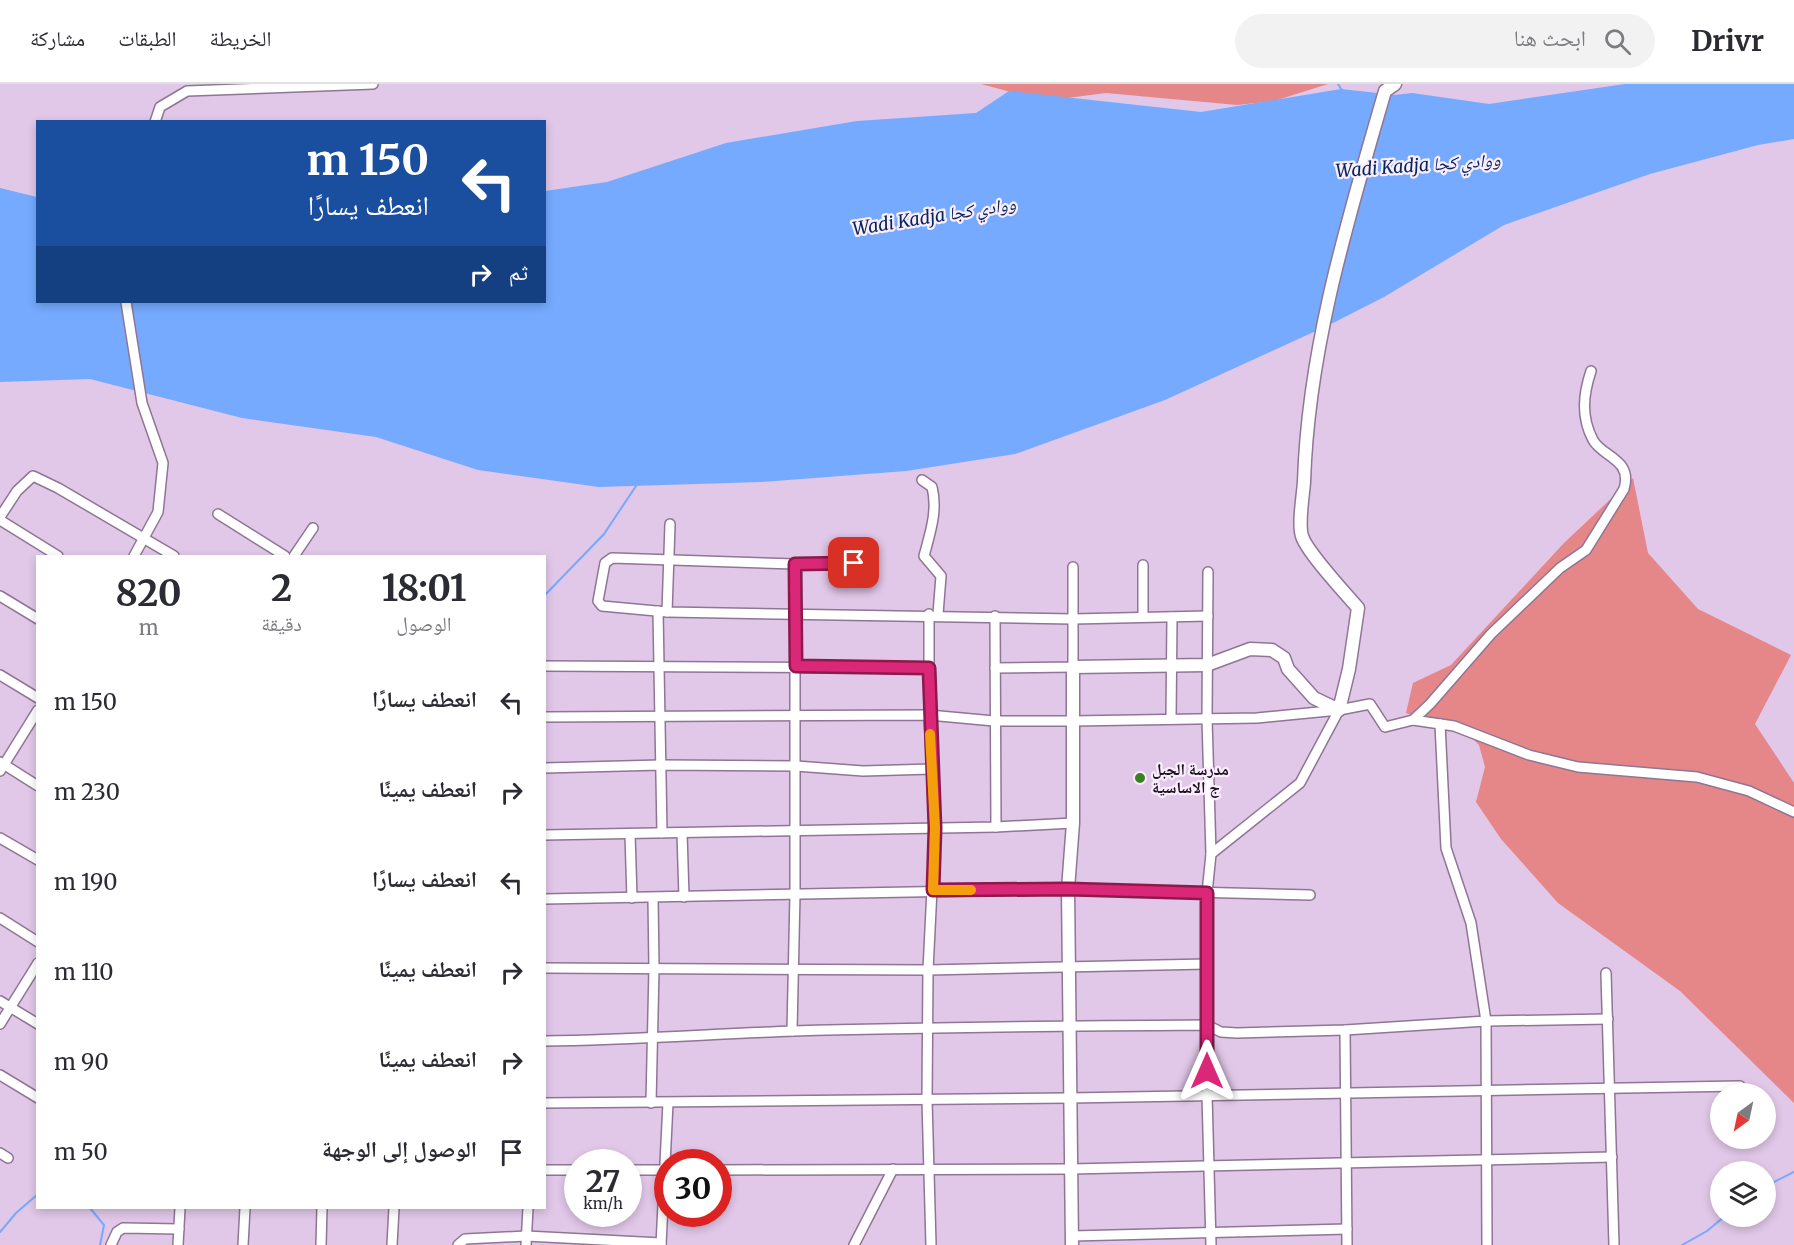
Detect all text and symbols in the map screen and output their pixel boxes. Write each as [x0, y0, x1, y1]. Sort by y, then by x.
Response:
search box [1235, 14, 1655, 68]
text: Drivr [1691, 23, 1764, 59]
text: ابحث هنا [1514, 24, 1586, 52]
text: مشاركة [30, 25, 85, 52]
text: الطبقات [118, 25, 177, 52]
text: الخريطة [210, 25, 271, 52]
icon: search [1601, 25, 1634, 58]
text: 150 m [306, 134, 429, 186]
icon: left [450, 144, 528, 222]
water label: Wadi Kadja ووادي كجا [1335, 148, 1502, 186]
text: انعطف يسارًا [308, 188, 429, 222]
water label: Wadi Kadja ووادي كجا [851, 192, 1019, 244]
icon: right [464, 258, 497, 291]
text: ثم [509, 258, 528, 286]
pin [828, 537, 879, 588]
icon: arrive [837, 546, 870, 579]
text: 2 [271, 566, 292, 611]
text: 18:01 [381, 566, 466, 611]
text: 820 [116, 571, 182, 616]
text: دقيقة [261, 611, 302, 636]
text: الوصول [396, 611, 452, 636]
text: m [139, 615, 159, 640]
text: انعطف يسارًا [372, 685, 477, 713]
icon: left [495, 686, 528, 719]
text: 150 m [54, 688, 117, 716]
place label: مدرسة الجبل ج الاساسية [1152, 759, 1229, 798]
marker: مدرسة الجبل ج الاساسية [1133, 771, 1147, 785]
text: انعطف يمينًا [378, 775, 477, 803]
icon: right [495, 776, 528, 809]
text: 230 m [54, 778, 120, 806]
text: انعطف يسارًا [372, 865, 477, 893]
icon: left [495, 866, 528, 899]
text: 190 m [54, 868, 117, 896]
text: انعطف يمينًا [378, 955, 477, 983]
icon: right [495, 956, 528, 989]
text: 110 m [54, 958, 114, 986]
position arrow [1175, 1039, 1239, 1103]
text: انعطف يمينًا [378, 1045, 477, 1073]
icon: right [495, 1046, 528, 1079]
text: 90 m [54, 1048, 109, 1076]
north arrow [1710, 1083, 1776, 1149]
map controls [1710, 1083, 1776, 1227]
text: الوصول إلى الوجهة [322, 1135, 477, 1163]
icon: arrive [495, 1136, 528, 1169]
text: 50 m [54, 1138, 108, 1166]
speed limit sign: 30 [654, 1149, 732, 1227]
button: layers [1710, 1161, 1776, 1227]
text: 27 [586, 1162, 620, 1200]
text: km/h [583, 1194, 623, 1213]

